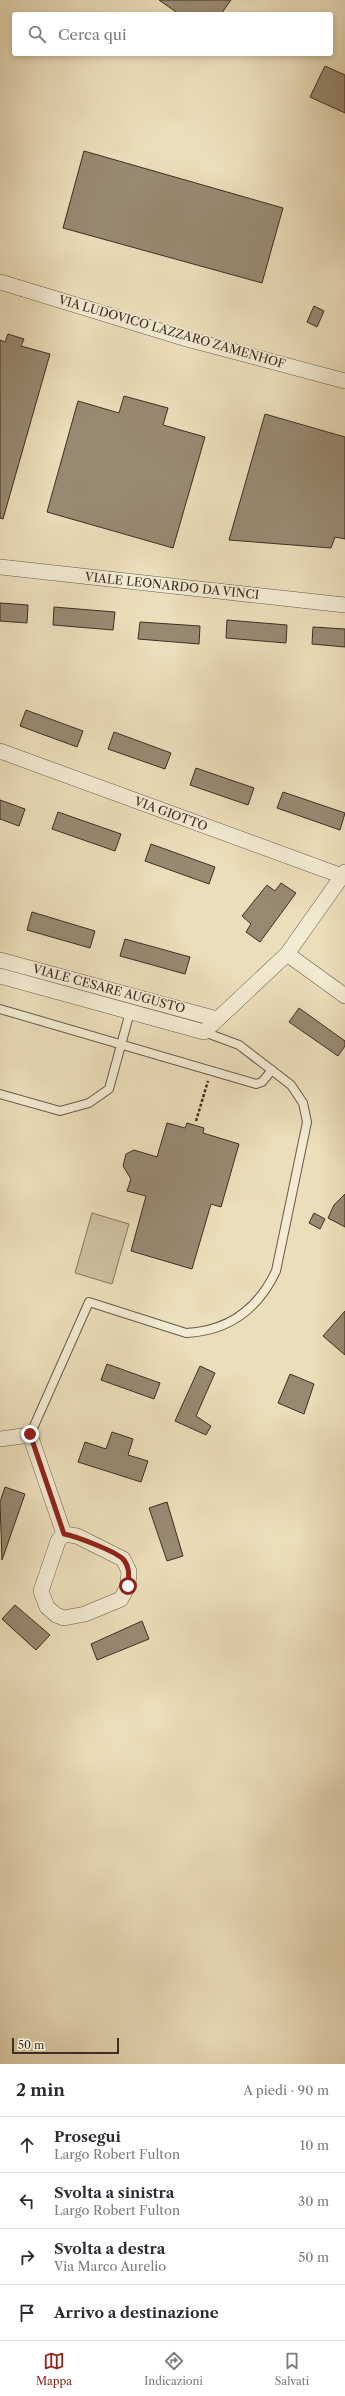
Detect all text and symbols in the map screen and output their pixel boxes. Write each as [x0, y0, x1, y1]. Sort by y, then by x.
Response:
search box [12, 12, 333, 56]
icon: search [26, 23, 48, 45]
text: Cerca qui [58, 25, 127, 44]
street label: VIA LUDOVICO LAZZARO ZAMENHOF [56, 292, 288, 371]
street label: VIALE LEONARDO DA VINCI [83, 569, 260, 602]
street label: VIA GIOTTO [132, 793, 210, 834]
street label: VIALE CESARE AUGUSTO [30, 961, 187, 1016]
route end [21, 1425, 39, 1443]
route start [119, 1577, 137, 1595]
scale bar [12, 2036, 119, 2055]
text: 50 m [18, 2038, 44, 2052]
text: 2 min [16, 2080, 65, 2100]
text: A piedi · 90 m [243, 2082, 329, 2098]
text: Prosegui [54, 2127, 121, 2146]
icon: ahead [16, 2134, 38, 2156]
text: 10 m [300, 2137, 329, 2153]
text: Largo Robert Fulton [54, 2146, 180, 2162]
text: Svolta a sinistra [54, 2183, 174, 2202]
icon: left [16, 2190, 38, 2212]
text: 30 m [298, 2193, 329, 2209]
text: Largo Robert Fulton [54, 2202, 180, 2218]
text: Svolta a destra [54, 2239, 165, 2258]
icon: right [16, 2246, 38, 2268]
text: 50 m [298, 2249, 329, 2265]
text: Via Marco Aurelio [54, 2258, 166, 2274]
icon: arrive [16, 2302, 38, 2324]
text: Arrivo a destinazione [54, 2303, 219, 2322]
tab: Mappa [36, 2350, 72, 2388]
tab: Indicazioni [144, 2350, 203, 2388]
tab: Salvati [275, 2350, 309, 2388]

